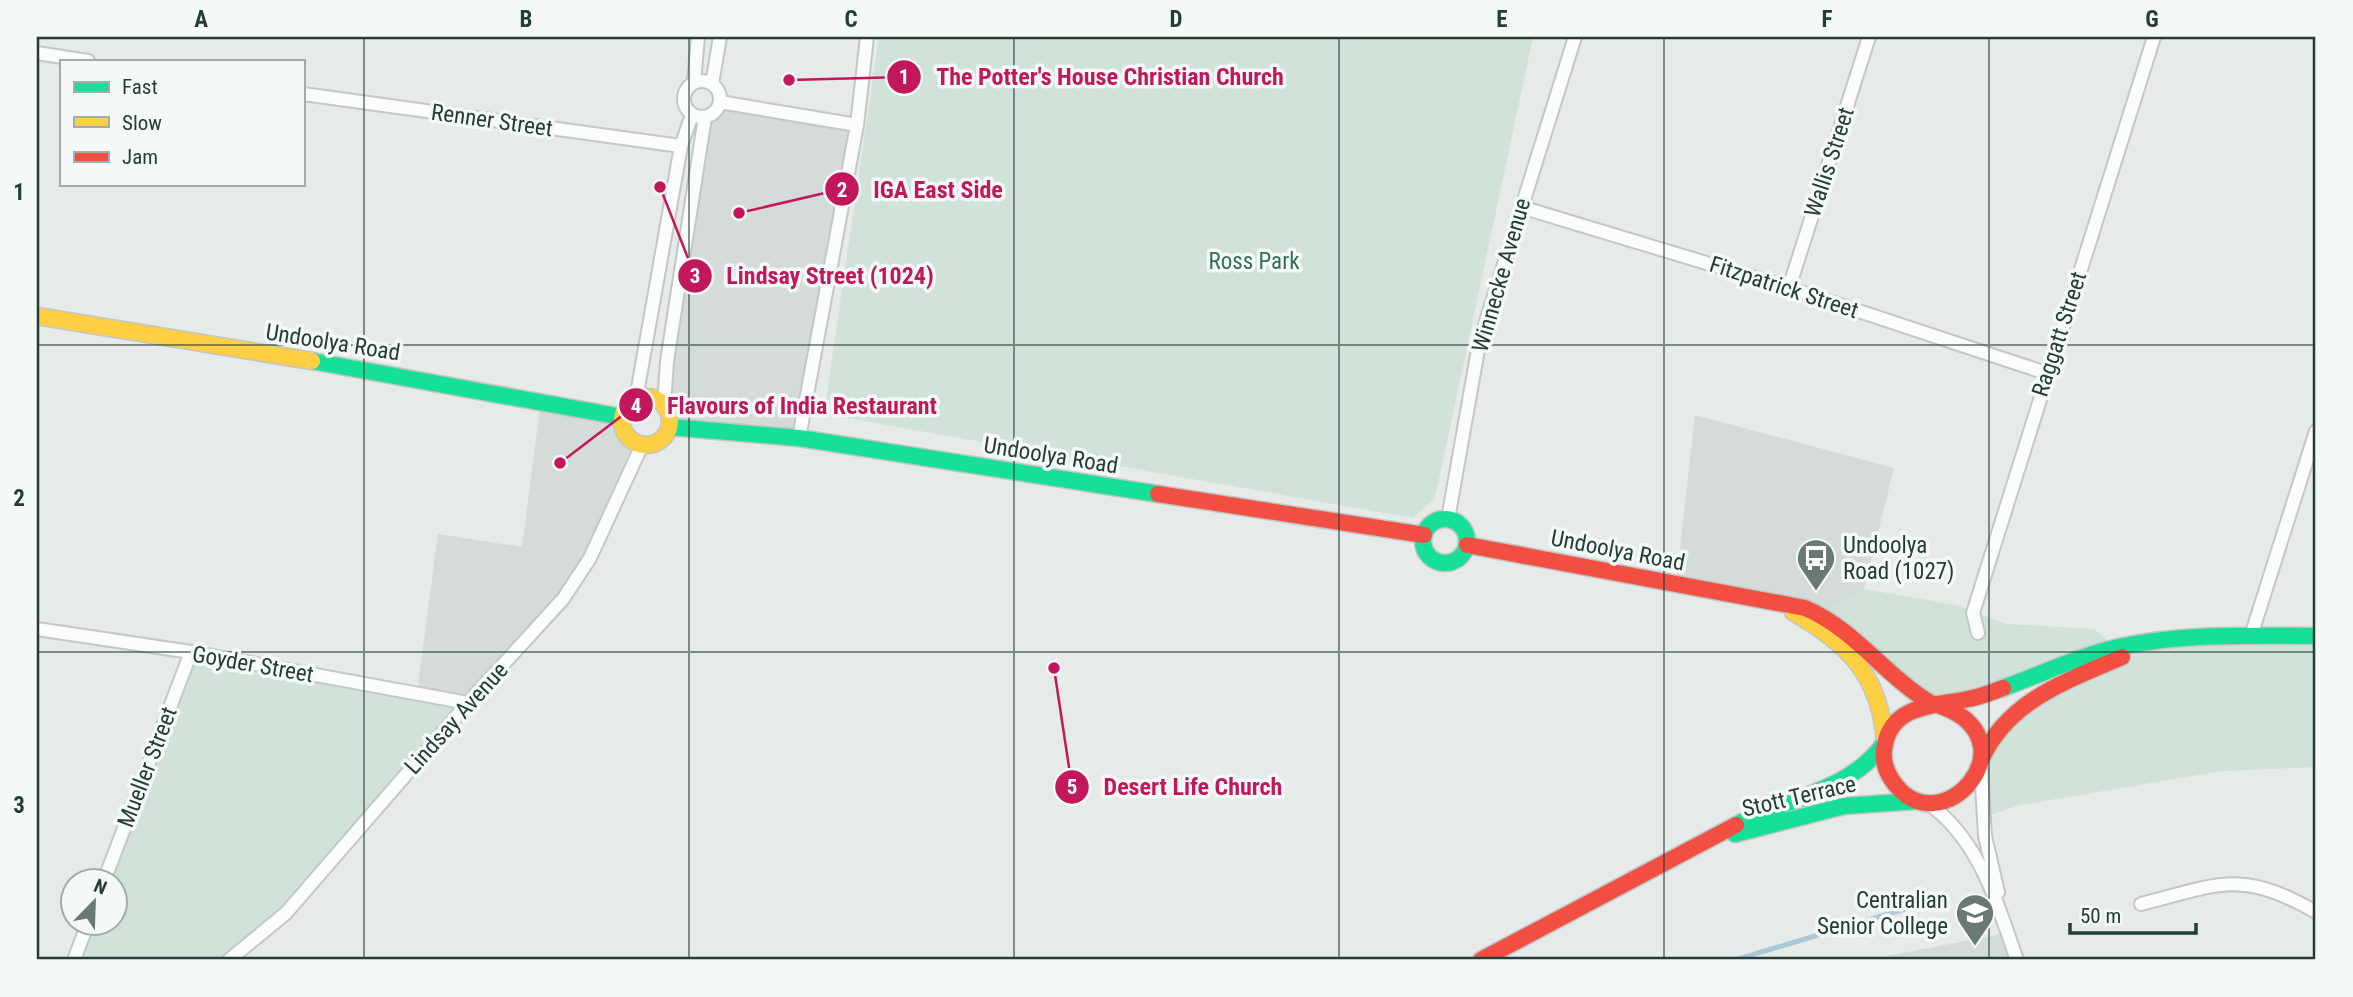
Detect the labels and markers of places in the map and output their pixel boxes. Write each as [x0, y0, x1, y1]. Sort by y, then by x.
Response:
callout: The Potter's House Christian Church [887, 54, 1298, 99]
callout: IGA East Side [825, 167, 1017, 212]
callout: Lindsay Street (1024) [677, 254, 948, 299]
callout: Flavours of India Restaurant [618, 383, 951, 428]
place label: Undoolya Road (1027) [1843, 532, 1954, 585]
bus stop icon: Undoolya Road (1027) [1795, 537, 1837, 592]
callout: Desert Life Church [1054, 764, 1296, 809]
place label: Centralian Senior College [1817, 887, 1948, 940]
school or university icon: Centralian Senior College [1954, 892, 1996, 947]

